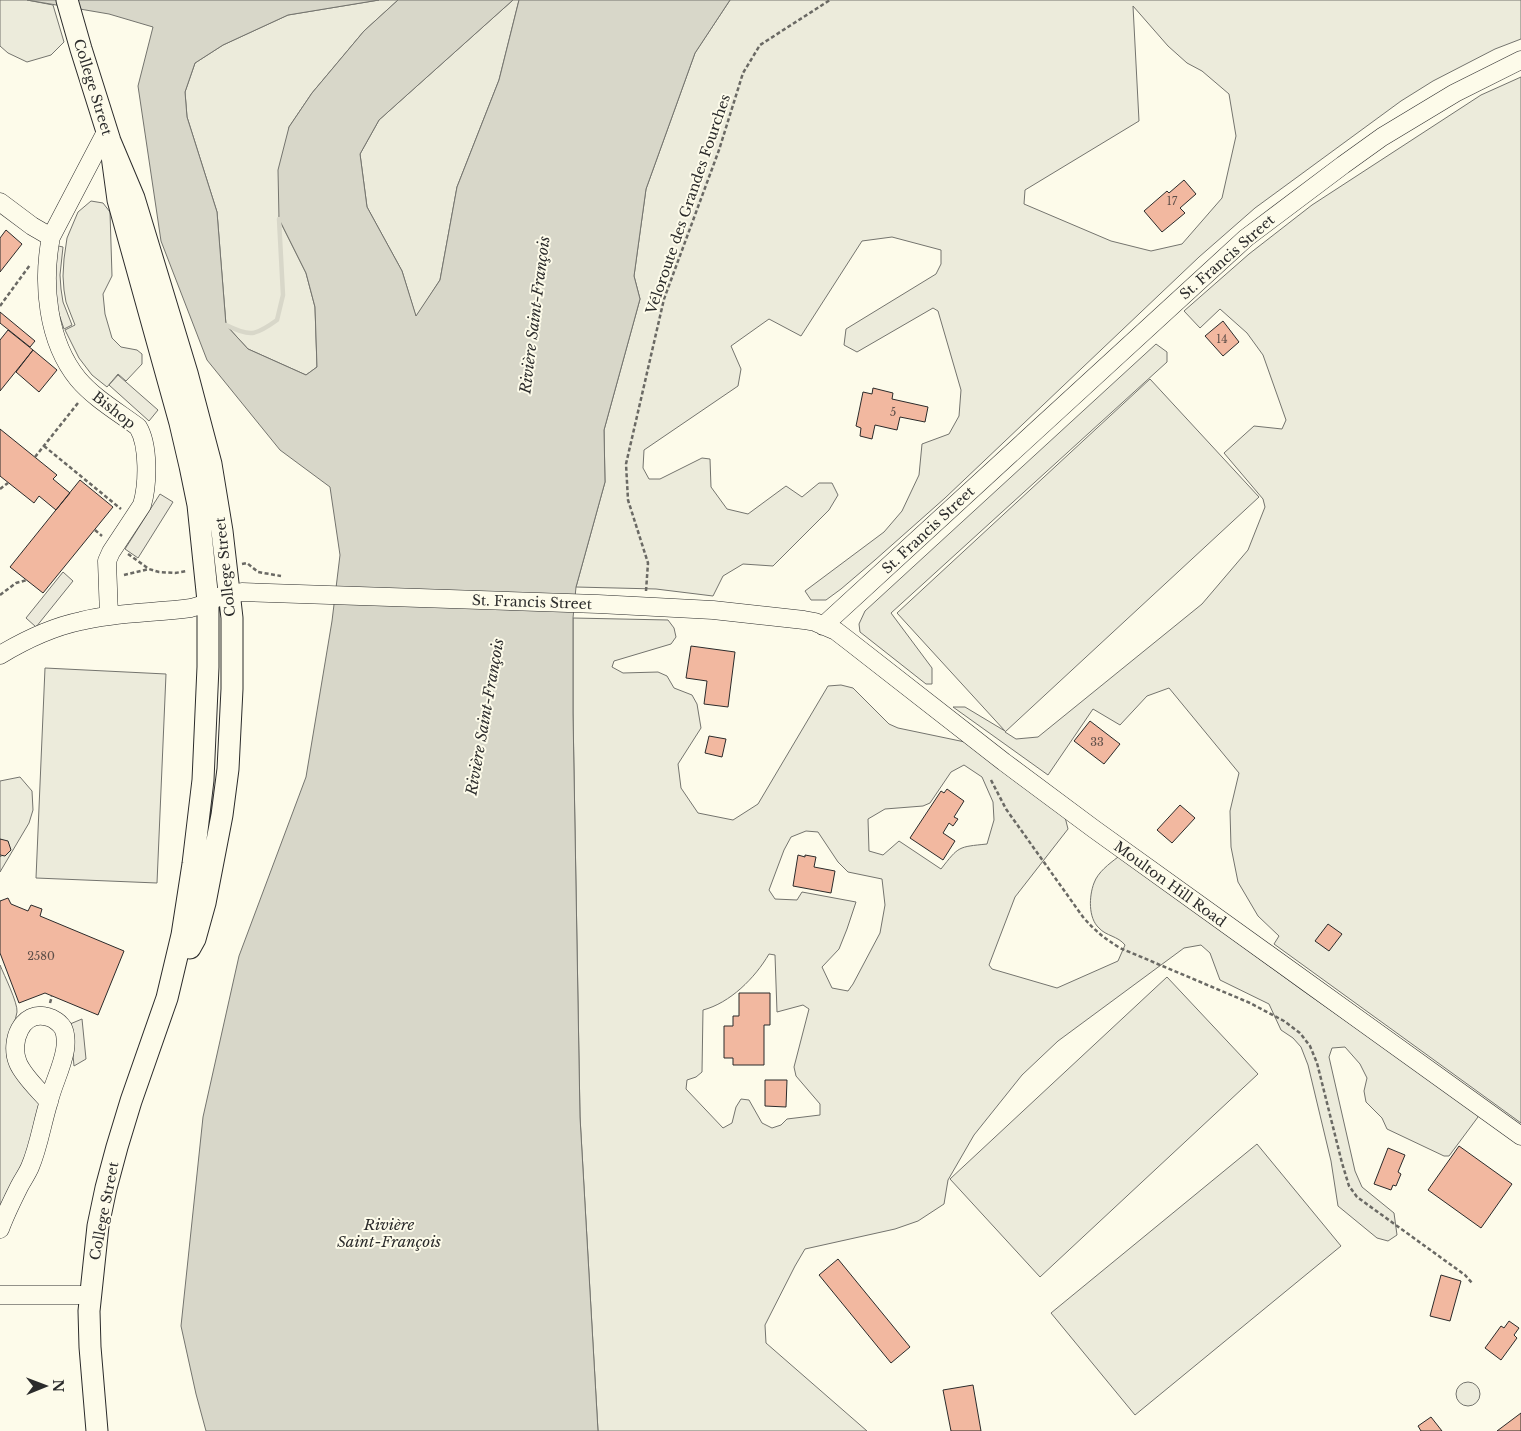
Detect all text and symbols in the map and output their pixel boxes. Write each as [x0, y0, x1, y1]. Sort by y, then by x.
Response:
street label: College Street [70, 37, 116, 138]
street label: Véloroute des Grandes Fourches [642, 92, 734, 317]
house number: 17 [1167, 194, 1178, 208]
street label: St. Francis Street [1176, 210, 1279, 303]
water label: Rivière Saint-François [515, 235, 554, 396]
house number: 14 [1216, 332, 1228, 346]
street label: Bishop [89, 387, 139, 433]
house number: 5 [890, 405, 896, 419]
street label: St. Francis Street [878, 482, 979, 578]
street label: College Street [211, 516, 239, 618]
street label: St. Francis Street [472, 591, 593, 613]
water label: Rivière Saint-François [461, 637, 508, 798]
house number: 33 [1090, 735, 1104, 749]
street label: Moulton Hill Road [1110, 837, 1230, 931]
house number: 2580 [27, 949, 55, 963]
street label: College Street [86, 1160, 123, 1262]
water label: Rivière Saint-François [337, 1215, 441, 1251]
north arrow [20, 1361, 70, 1411]
text: N [49, 1379, 67, 1393]

